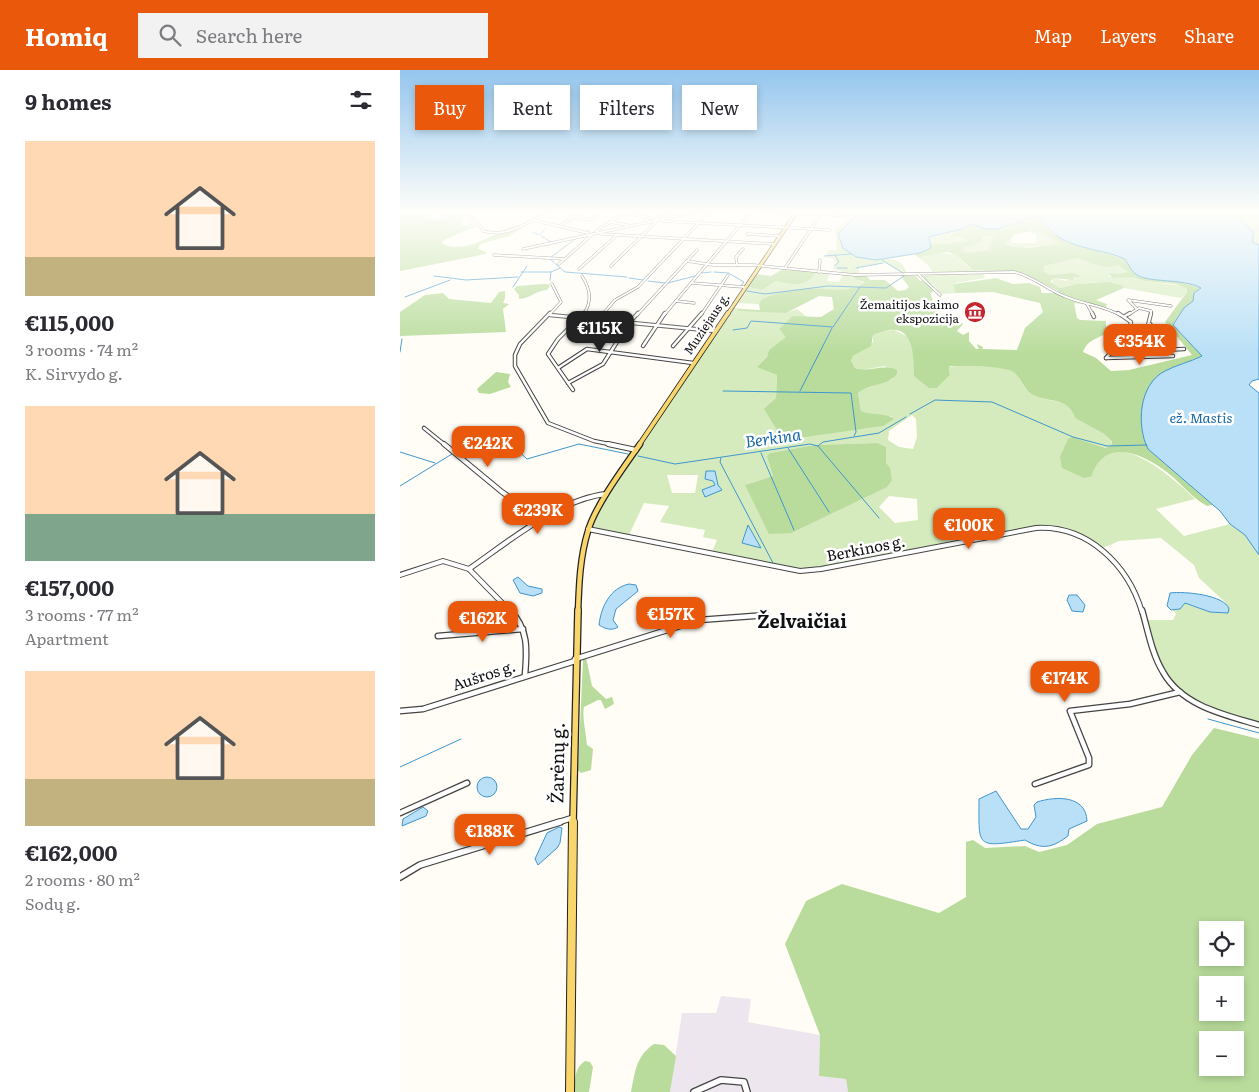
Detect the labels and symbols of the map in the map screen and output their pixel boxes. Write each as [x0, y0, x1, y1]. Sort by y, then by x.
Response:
street label: Muziejaus g. [679, 289, 733, 358]
place label: Žemaitijos kaimo ekspozicija [860, 295, 960, 327]
museum icon: Žemaitijos kaimo ekspozicija [963, 300, 987, 324]
pin: €115K [565, 310, 635, 353]
pin: €354K [1105, 324, 1175, 366]
water label: ež. Mastis [1169, 407, 1233, 427]
water label: Berkina [743, 421, 803, 453]
pin: €242K [453, 426, 523, 468]
pin: €239K [503, 492, 573, 535]
pin: €100K [934, 508, 1004, 550]
street label: Berkinos g. [824, 529, 907, 566]
pin: €157K [636, 596, 706, 639]
pin: €162K [448, 600, 518, 643]
district label: Želvaičiai [757, 607, 847, 634]
street label: Aušros g. [449, 654, 518, 696]
pin: €174K [1030, 660, 1100, 703]
street label: Žarėnų g. [542, 722, 571, 804]
pin: €188K [455, 814, 525, 856]

